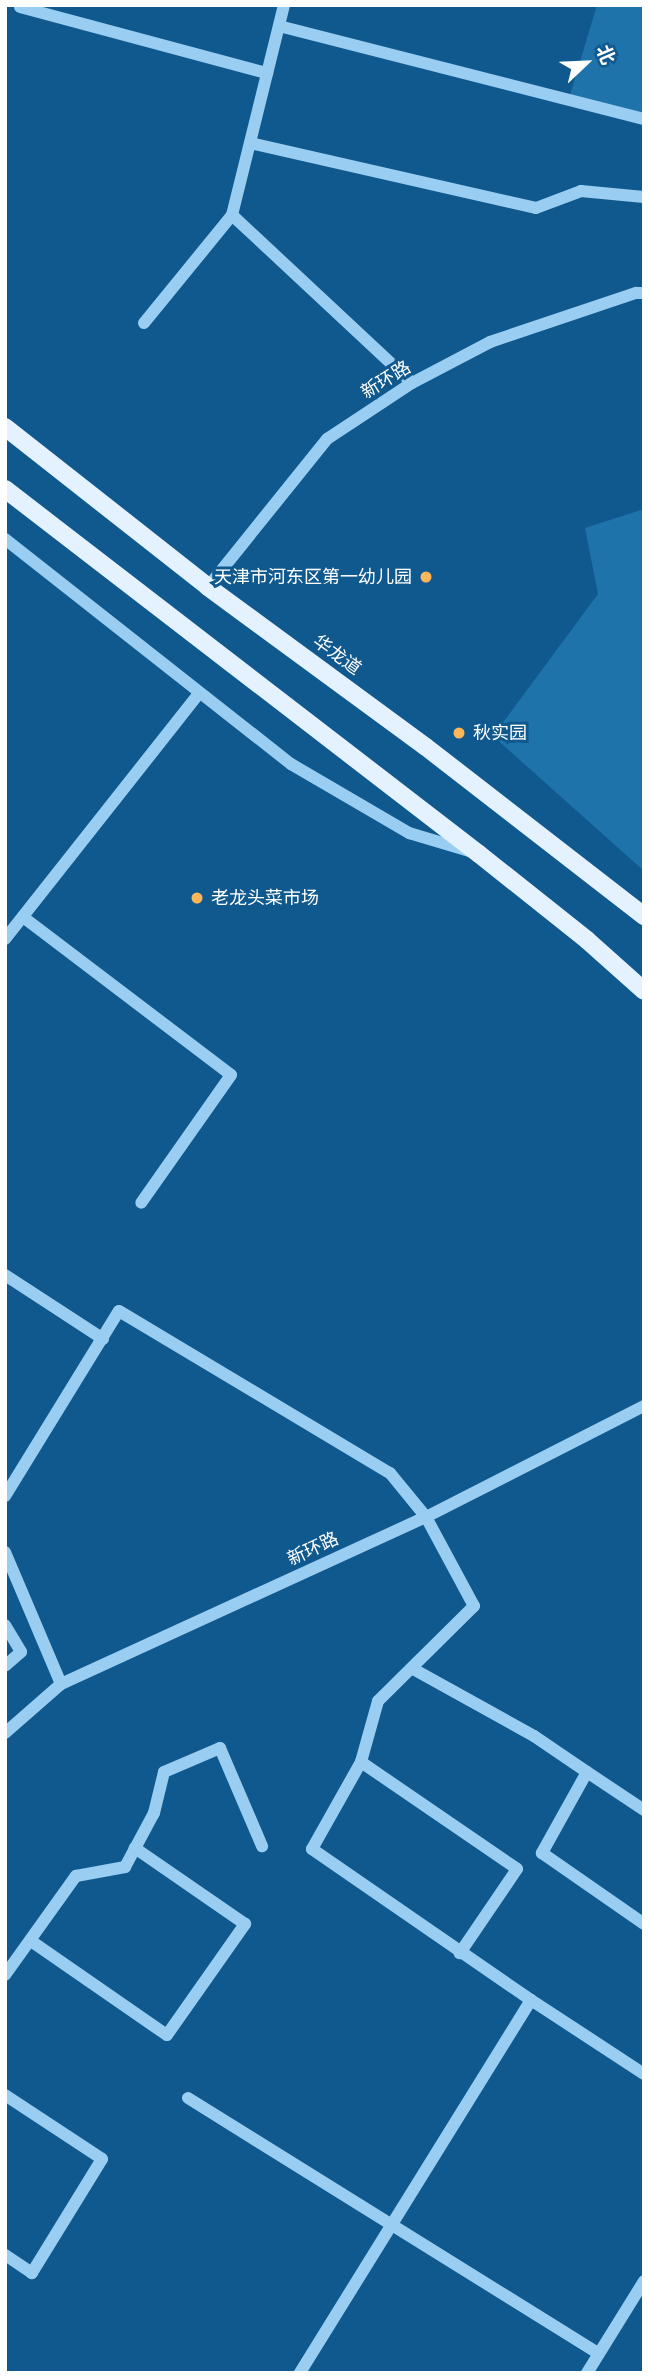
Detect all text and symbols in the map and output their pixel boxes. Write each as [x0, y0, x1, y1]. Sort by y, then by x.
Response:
north arrow [551, 28, 621, 98]
text: 北 [591, 41, 620, 68]
street label: 新环路 [357, 357, 415, 403]
place label: 天津市河东区第一幼儿园 [214, 566, 412, 588]
marker: 天津市河东区第一幼儿园 [418, 569, 434, 585]
street label: 华龙道 [309, 630, 365, 680]
place label: 秋实园 [473, 722, 527, 744]
marker: 秋实园 [451, 725, 467, 741]
place label: 老龙头菜市场 [211, 887, 319, 909]
marker: 老龙头菜市场 [189, 890, 205, 906]
street label: 新环路 [284, 1528, 342, 1570]

